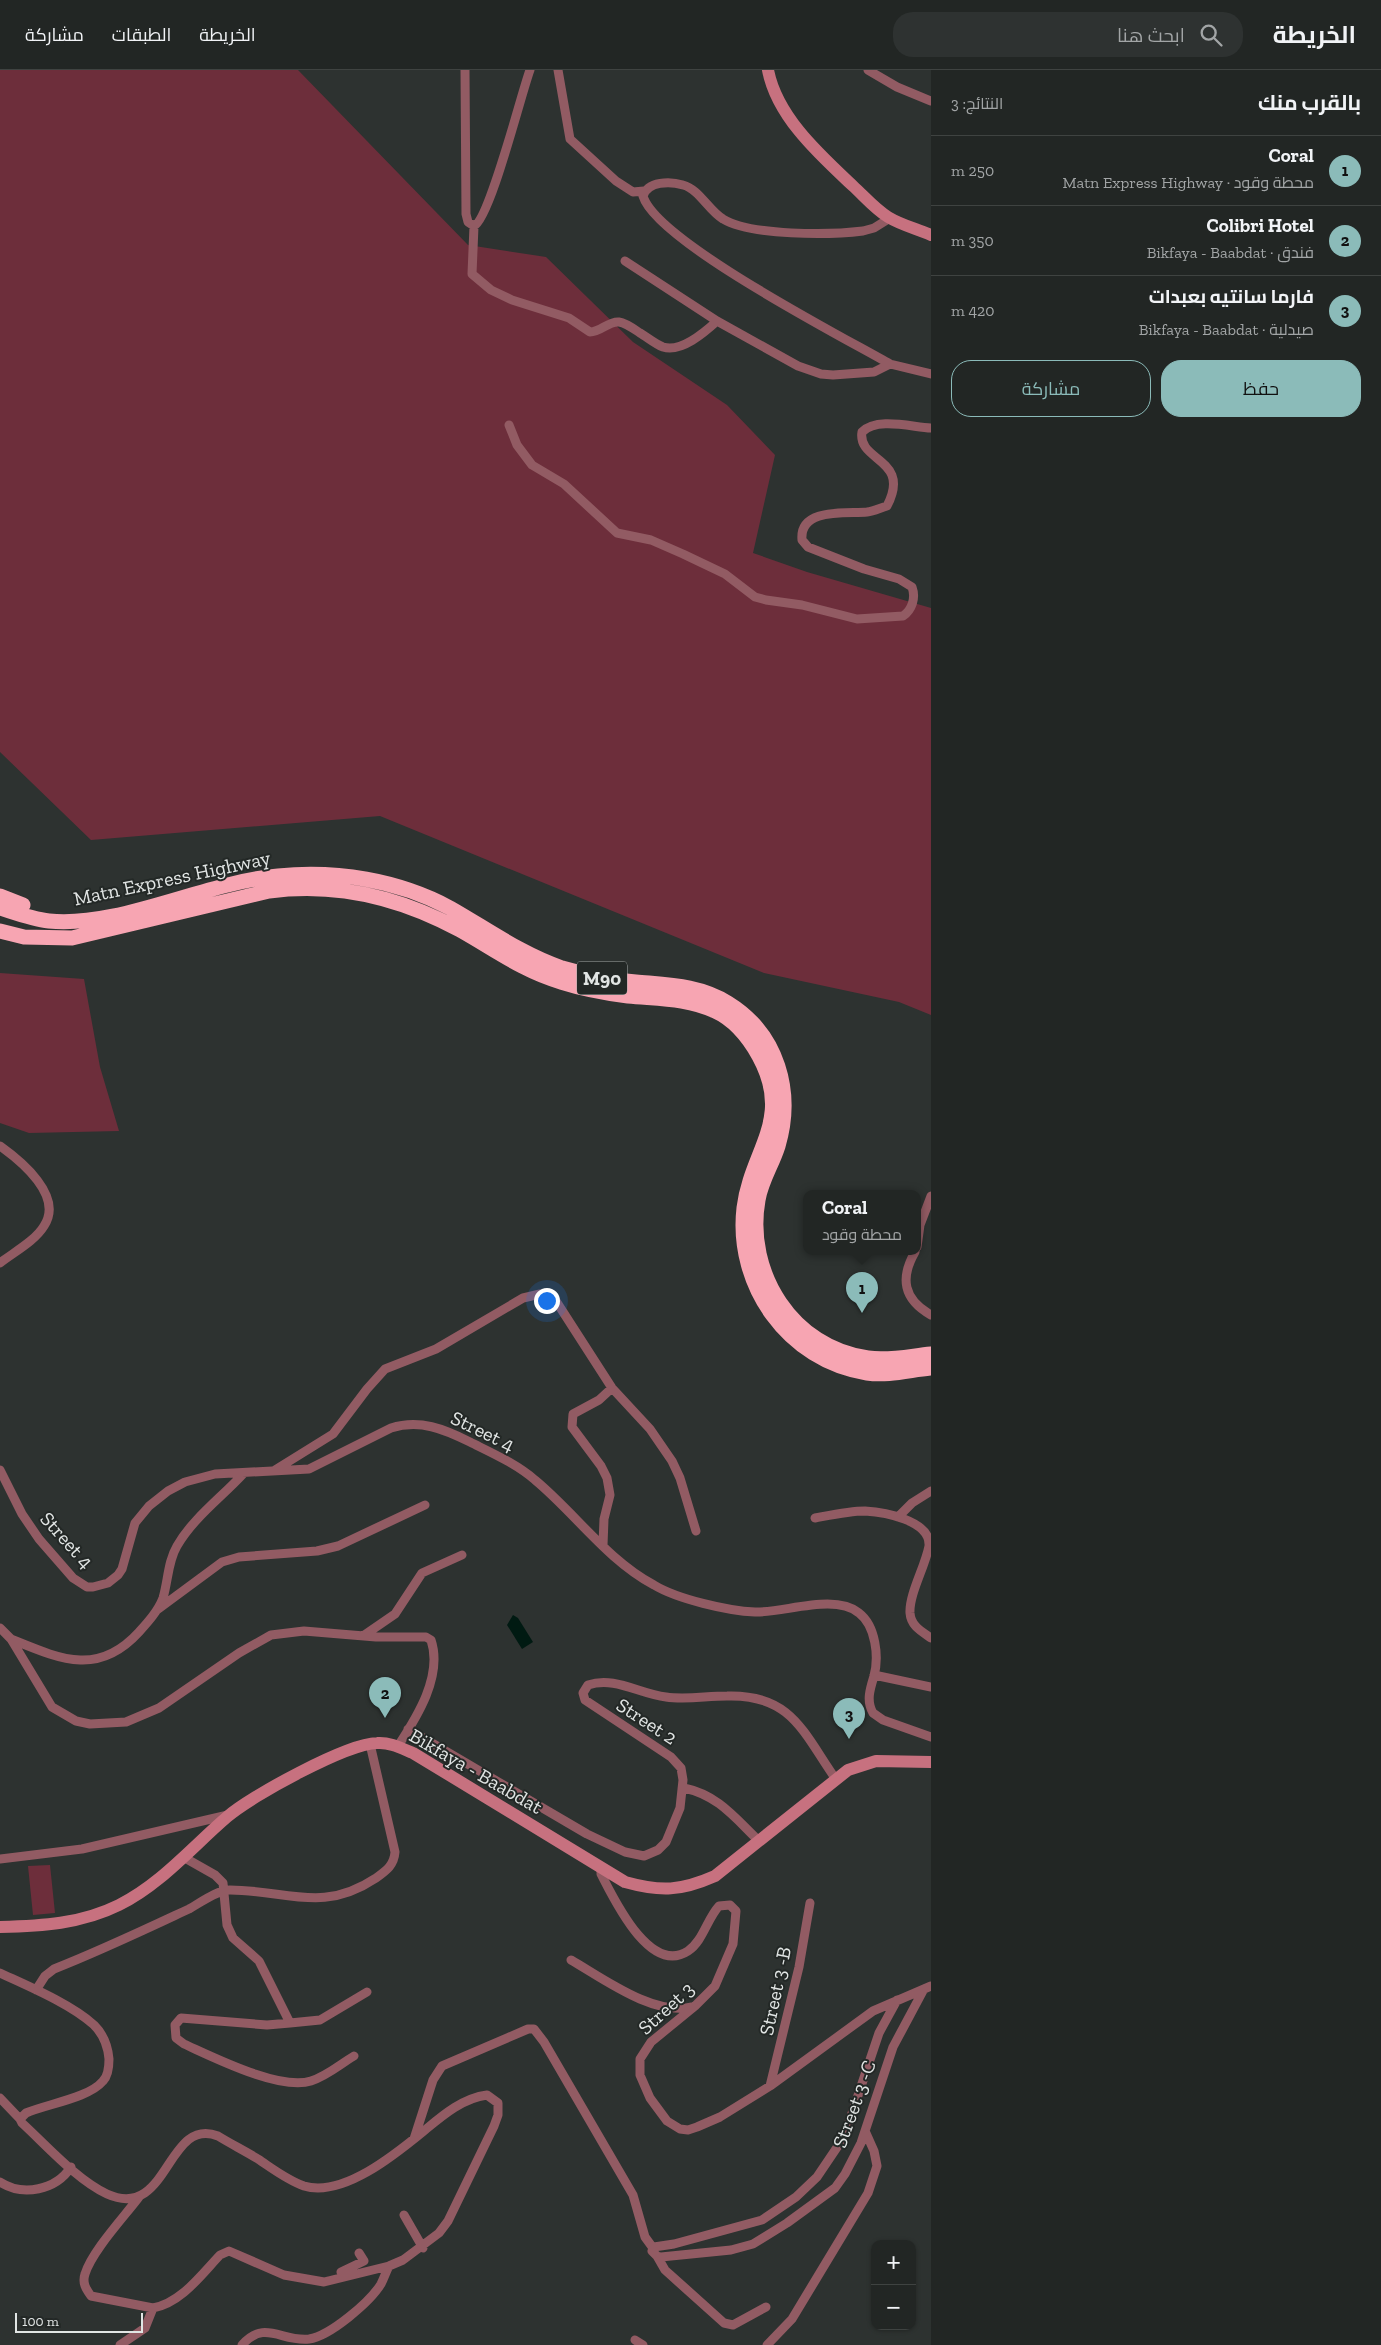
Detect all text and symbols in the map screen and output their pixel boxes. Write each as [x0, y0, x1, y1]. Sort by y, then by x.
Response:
search box [893, 12, 1243, 57]
text: الخريطة [1273, 20, 1356, 49]
icon: search [1197, 21, 1225, 49]
text: مشاركة [25, 24, 84, 46]
text: الطبقات [112, 24, 171, 46]
text: الخريطة [199, 24, 256, 46]
text: ابحث هنا [1117, 24, 1185, 47]
text: بالقرب منك [1258, 90, 1361, 115]
text: النتائج: 3 [951, 94, 1003, 113]
text: Coral [1268, 144, 1314, 167]
text: 250 m [951, 161, 994, 180]
text: 1 [1342, 161, 1348, 180]
text: محطة وقود · Matn Express Highway [1062, 173, 1314, 192]
text: Colibri Hotel [1206, 214, 1314, 237]
text: 350 m [951, 231, 994, 250]
text: 2 [1341, 231, 1349, 250]
text: فندق · Bikfaya - Baabdat [1147, 243, 1314, 262]
text: فارما سانتيه بعبدات [1149, 285, 1314, 308]
text: 420 m [951, 301, 995, 320]
text: 3 [1341, 301, 1349, 320]
text: صيدلية · Bikfaya - Baabdat [1139, 320, 1314, 339]
button: مشاركة [951, 360, 1151, 417]
button: حفظ [1161, 360, 1361, 417]
street label: Matn Express Highway [71, 845, 273, 911]
road number: M90 [577, 961, 627, 994]
popup [803, 1190, 921, 1255]
text: Coral [822, 1196, 867, 1219]
text: محطة وقود [822, 1225, 902, 1244]
pin: 1 [846, 1272, 878, 1313]
your location [534, 1288, 560, 1314]
street label: Street 4 [447, 1405, 519, 1457]
street label: Street 4 [35, 1507, 99, 1573]
pin: 2 [369, 1677, 401, 1718]
street label: Street 2 [612, 1693, 682, 1749]
pin: 3 [833, 1698, 865, 1739]
street label: Bikfaya - Baabdat [405, 1723, 547, 1819]
street label: Street 3 -B [754, 1944, 796, 2038]
street label: Street 3 [633, 1977, 699, 2039]
street label: Street 3 -C [827, 2057, 881, 2151]
map controls [871, 2240, 916, 2330]
button: + [871, 2240, 916, 2285]
button: − [871, 2285, 916, 2330]
scale bar [15, 2310, 142, 2333]
text: 100 m [22, 2313, 59, 2330]

